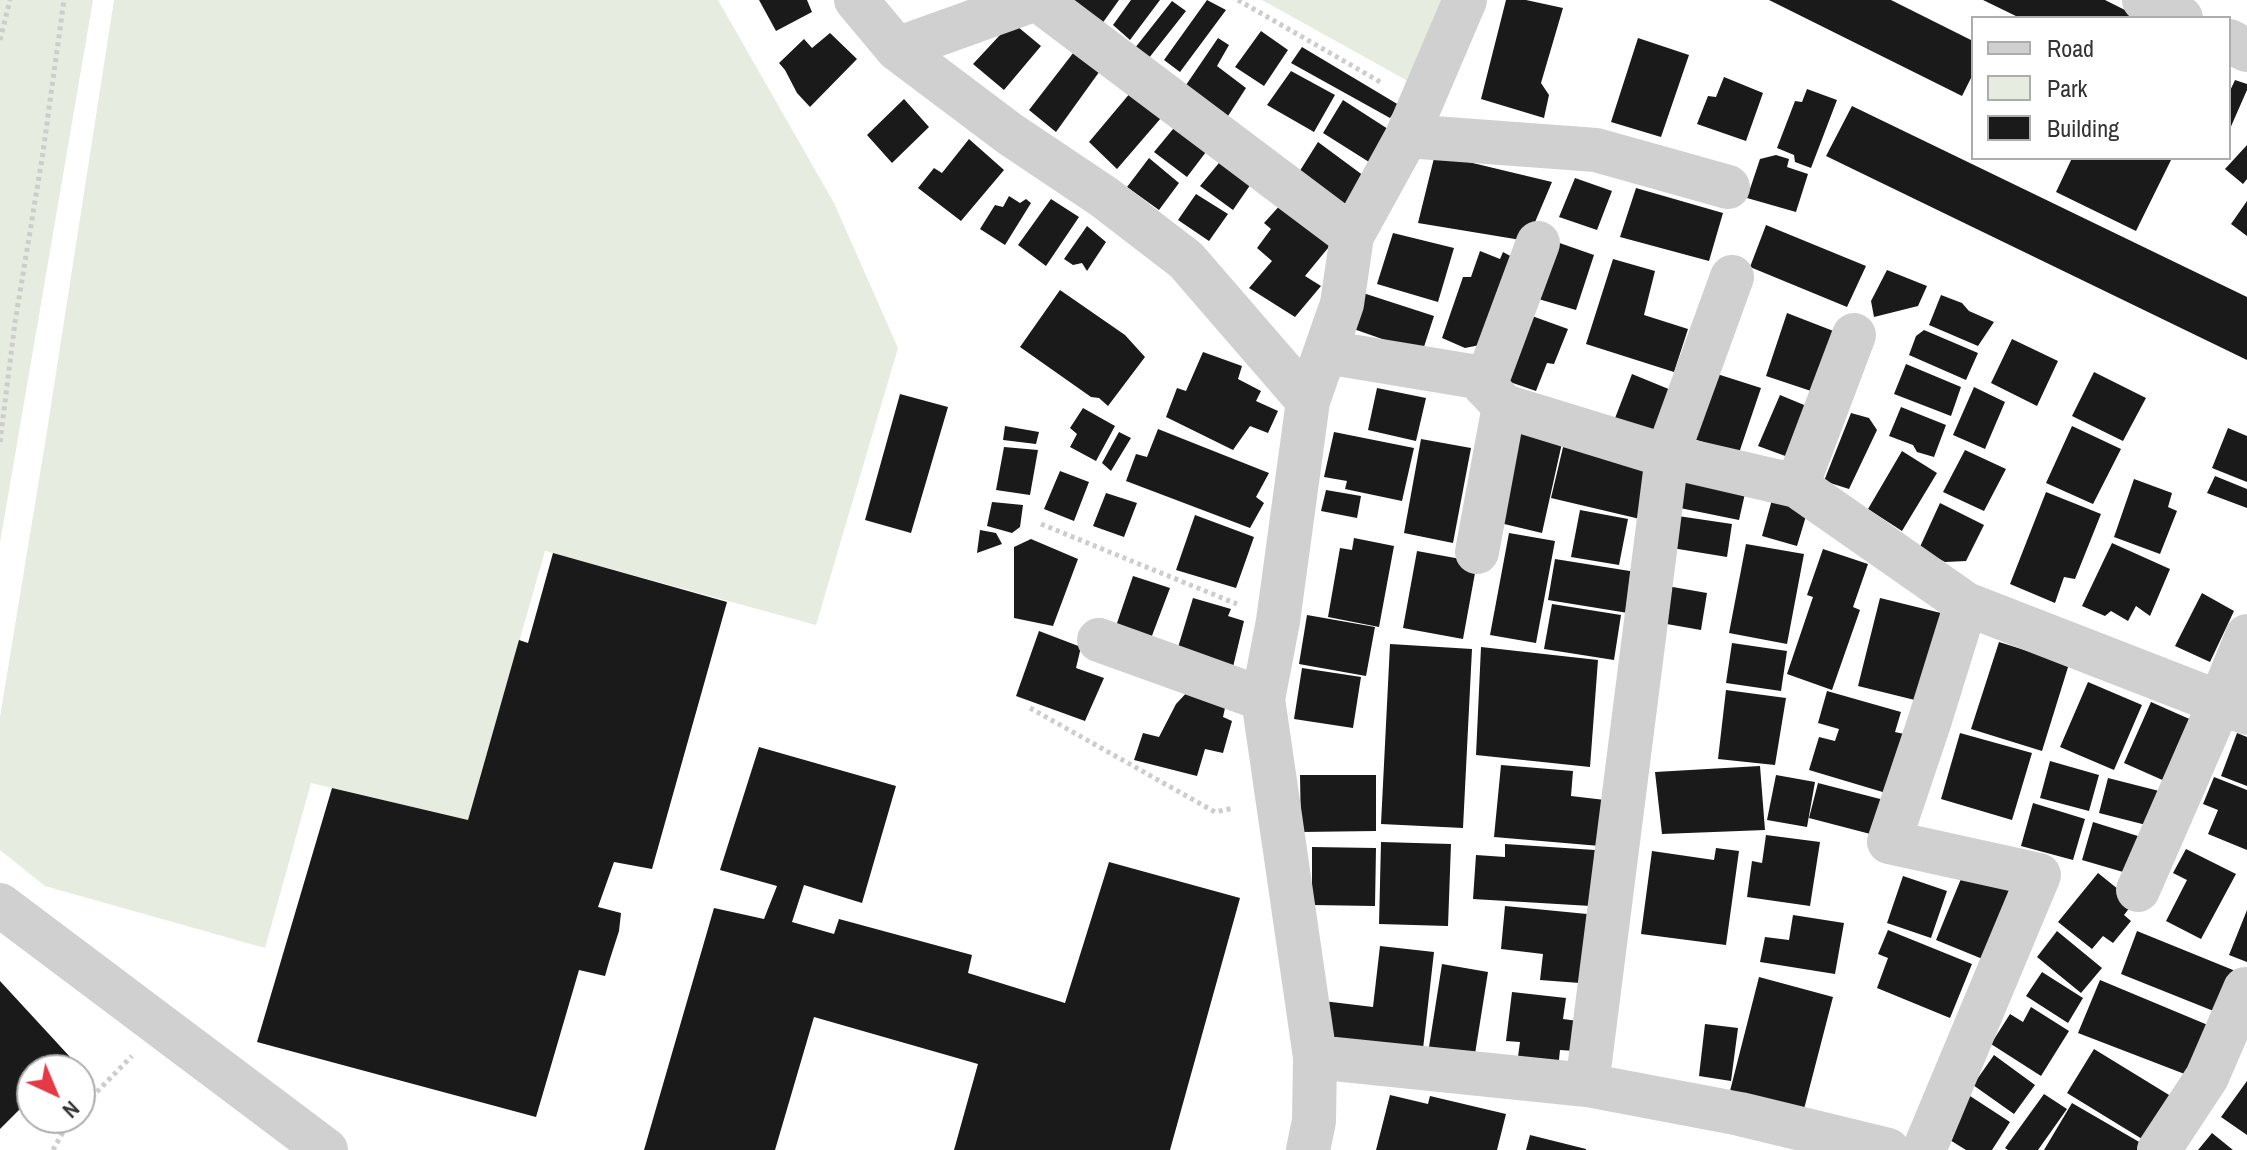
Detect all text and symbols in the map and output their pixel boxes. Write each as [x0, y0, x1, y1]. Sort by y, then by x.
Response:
legend [1971, 16, 2231, 160]
text: Road [2047, 32, 2094, 64]
text: Park [2047, 72, 2087, 104]
text: Building [2047, 112, 2119, 144]
north arrow [16, 1054, 96, 1134]
text: N [56, 1095, 86, 1125]

